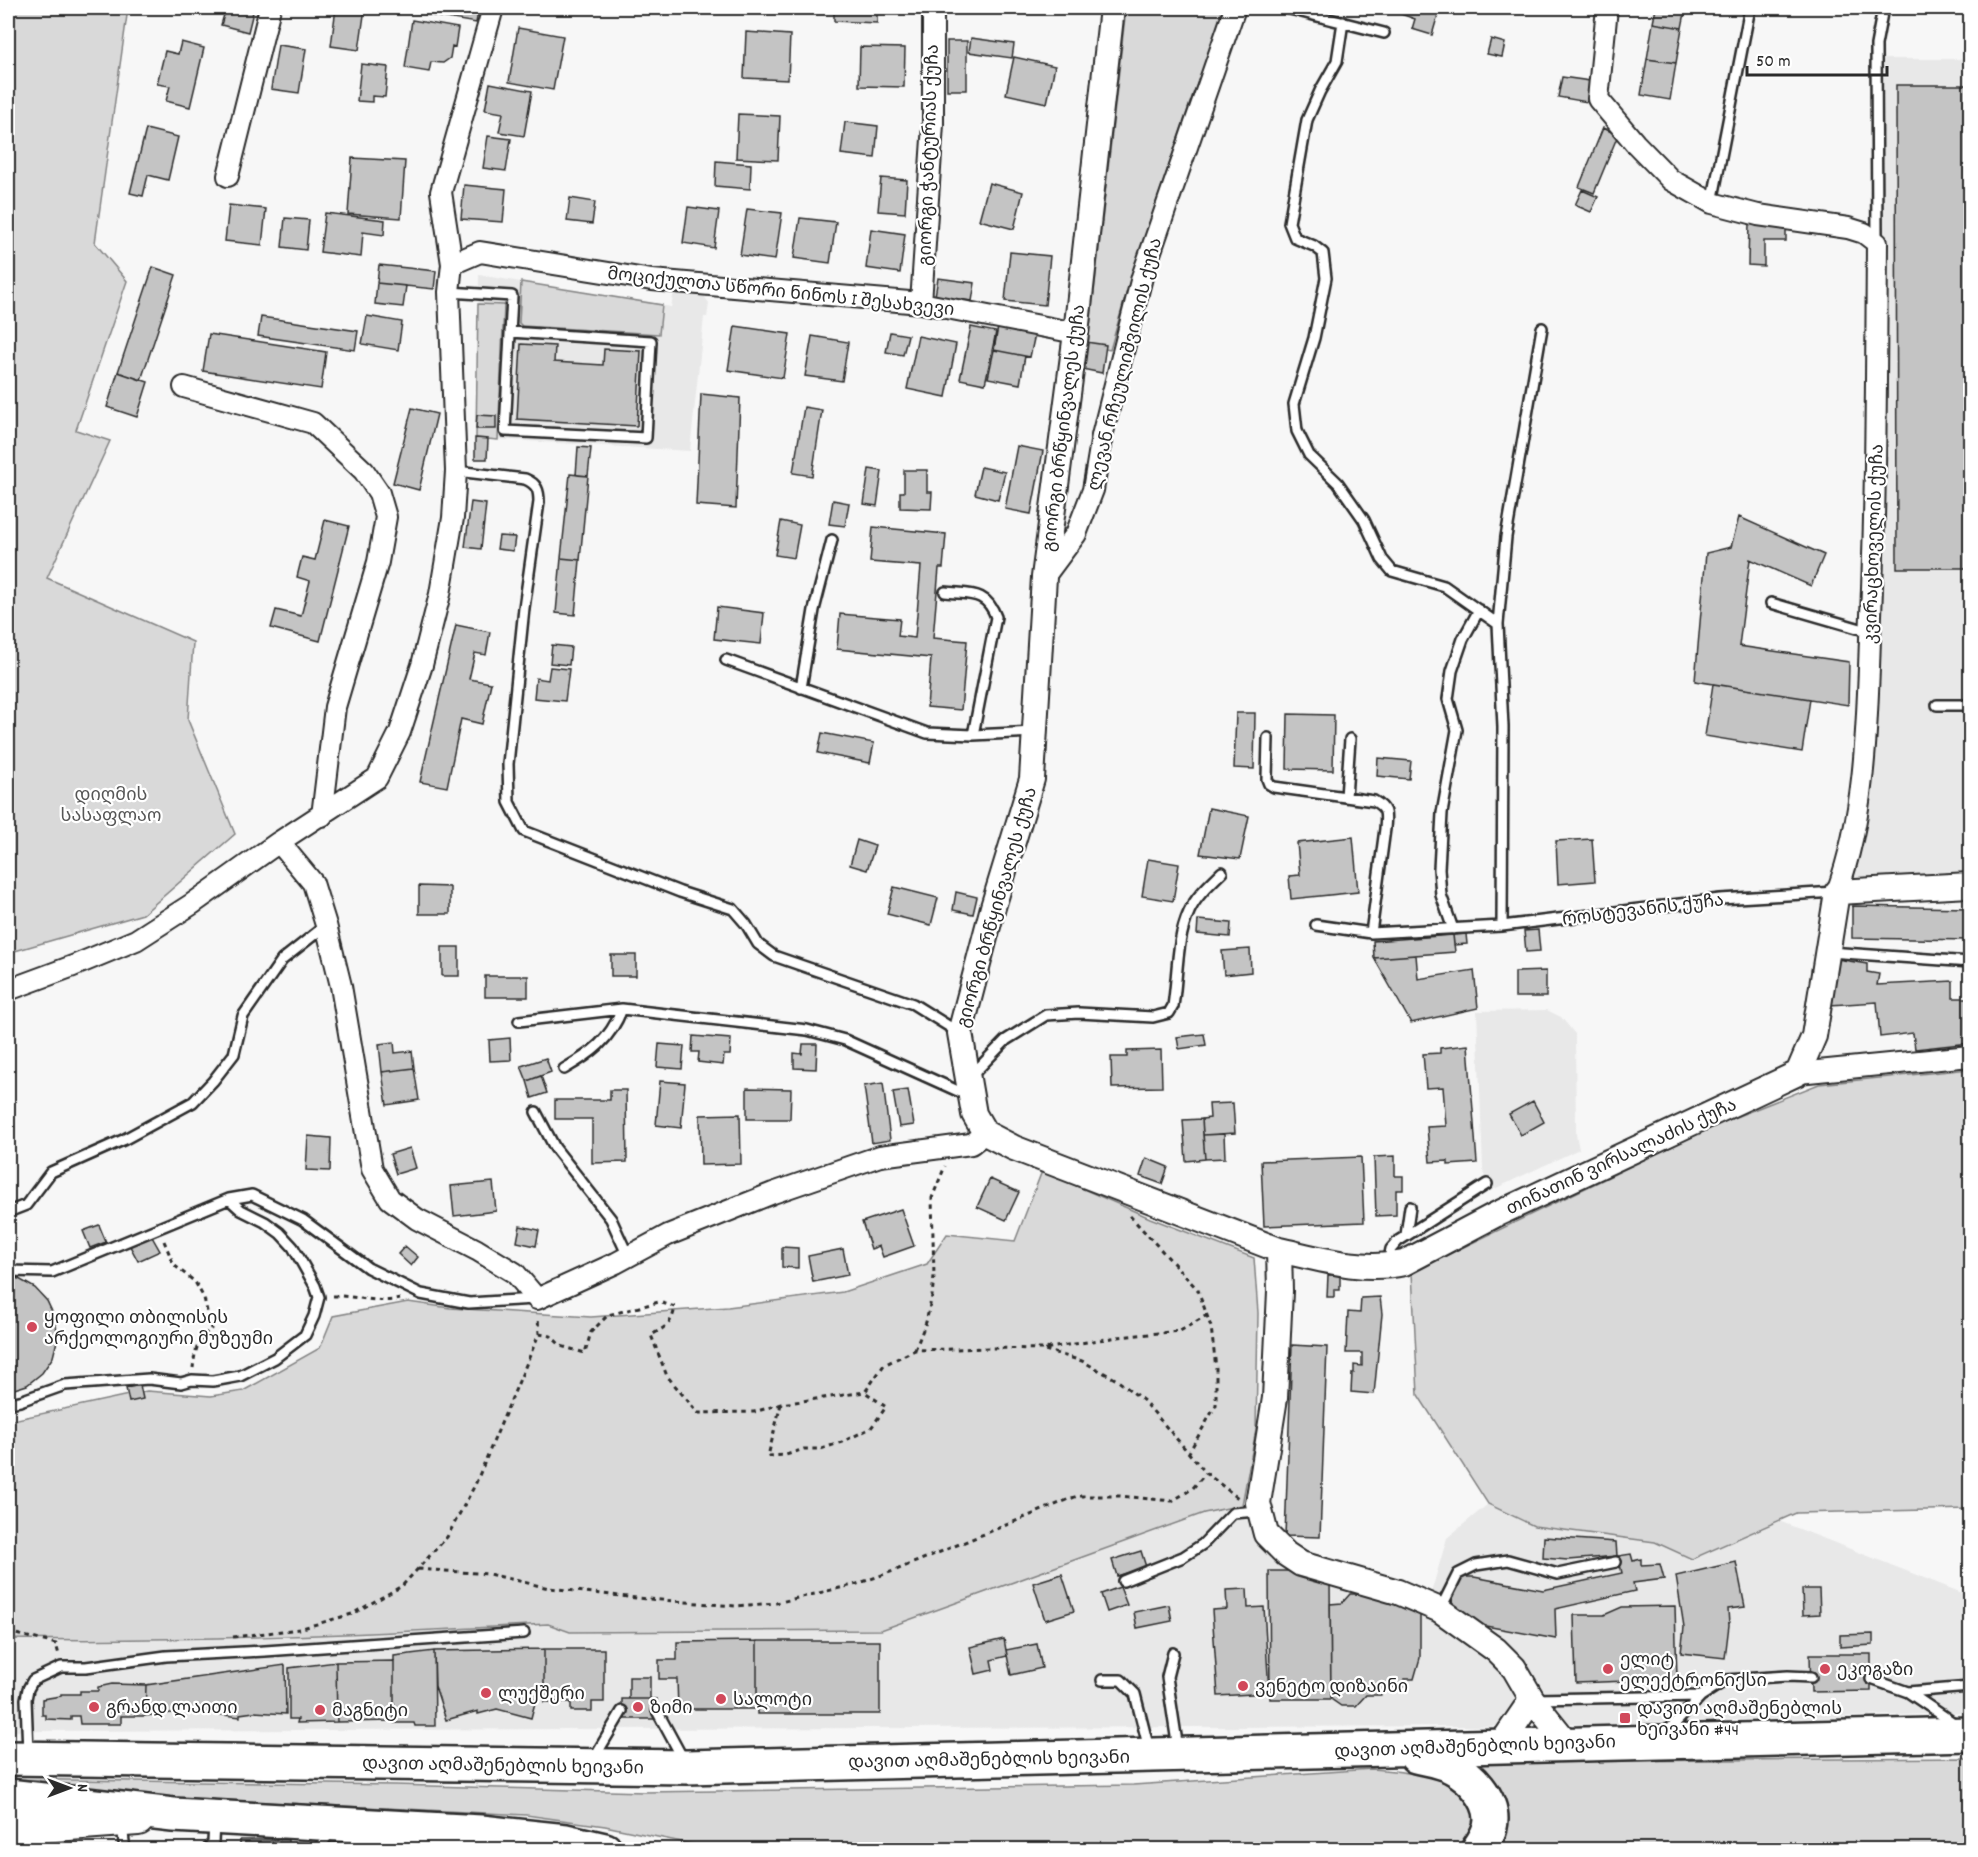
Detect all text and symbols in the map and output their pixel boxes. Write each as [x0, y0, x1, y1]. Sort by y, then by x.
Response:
scale bar [1747, 39, 1886, 77]
street label: გიორგი ჭანტურიას ქუჩა [914, 44, 947, 266]
text: 50 m [1756, 50, 1791, 75]
street label: ლევან რჩეულიშვილის ქუჩა [1083, 236, 1170, 494]
street label: მოციქულთა სწორი ნინოს I შესახვევი [606, 263, 956, 324]
street label: გიორგი ბრწყინვალეს ქუჩა [1038, 303, 1093, 553]
street label: კვირაცხოველის ქუჩა [1860, 444, 1891, 645]
park label: დიღმის სასაფლაო [61, 784, 161, 830]
street label: გიორგი ბრწყინვალეს ქუჩა [952, 785, 1045, 1031]
street label: როსტევანის ქუჩა [1561, 889, 1725, 934]
street label: თინათინ ვირსალაძის ქუჩა [1503, 1094, 1741, 1223]
place label: ყოფილი თბილისის არქეოლოგიური მუზეუმი [44, 1307, 273, 1353]
marker: ყოფილი თბილისის არქეოლოგიური მუზეუმი [25, 1320, 39, 1334]
place label: ელიტ ელექტრონიქსი [1620, 1649, 1767, 1695]
place label: ეკოგაზი [1837, 1659, 1913, 1684]
marker: ელიტ ელექტრონიქსი [1601, 1662, 1615, 1676]
marker: ეკოგაზი [1818, 1662, 1832, 1676]
place label: ვენეტო დიზაინი [1255, 1676, 1408, 1701]
marker: ვენეტო დიზაინი [1236, 1679, 1250, 1693]
place label: ლუქშერი [498, 1683, 585, 1708]
marker: ლუქშერი [479, 1686, 493, 1700]
place label: სალოტი [733, 1689, 812, 1714]
marker: სალოტი [714, 1692, 728, 1706]
place label: გრანდ ლაითი [106, 1697, 238, 1722]
place label: ზიმი [650, 1697, 693, 1722]
place label: დავით აღმაშენებლის ხეივანი #44 [1637, 1698, 1842, 1744]
marker: გრანდ ლაითი [87, 1700, 101, 1714]
place label: მაგნიტი [332, 1700, 408, 1725]
marker: ზიმი [631, 1700, 645, 1714]
marker: მაგნიტი [313, 1703, 327, 1717]
marker: დავით აღმაშენებლის ხეივანი #44 [1618, 1711, 1632, 1725]
street label: დავით აღმაშენებლის ხეივანი [1334, 1731, 1616, 1766]
street label: დავით აღმაშენებლის ხეივანი [848, 1747, 1130, 1776]
street label: დავით აღმაშენებლის ხეივანი [362, 1753, 644, 1782]
north arrow [39, 1758, 99, 1818]
text: N [70, 1784, 93, 1792]

